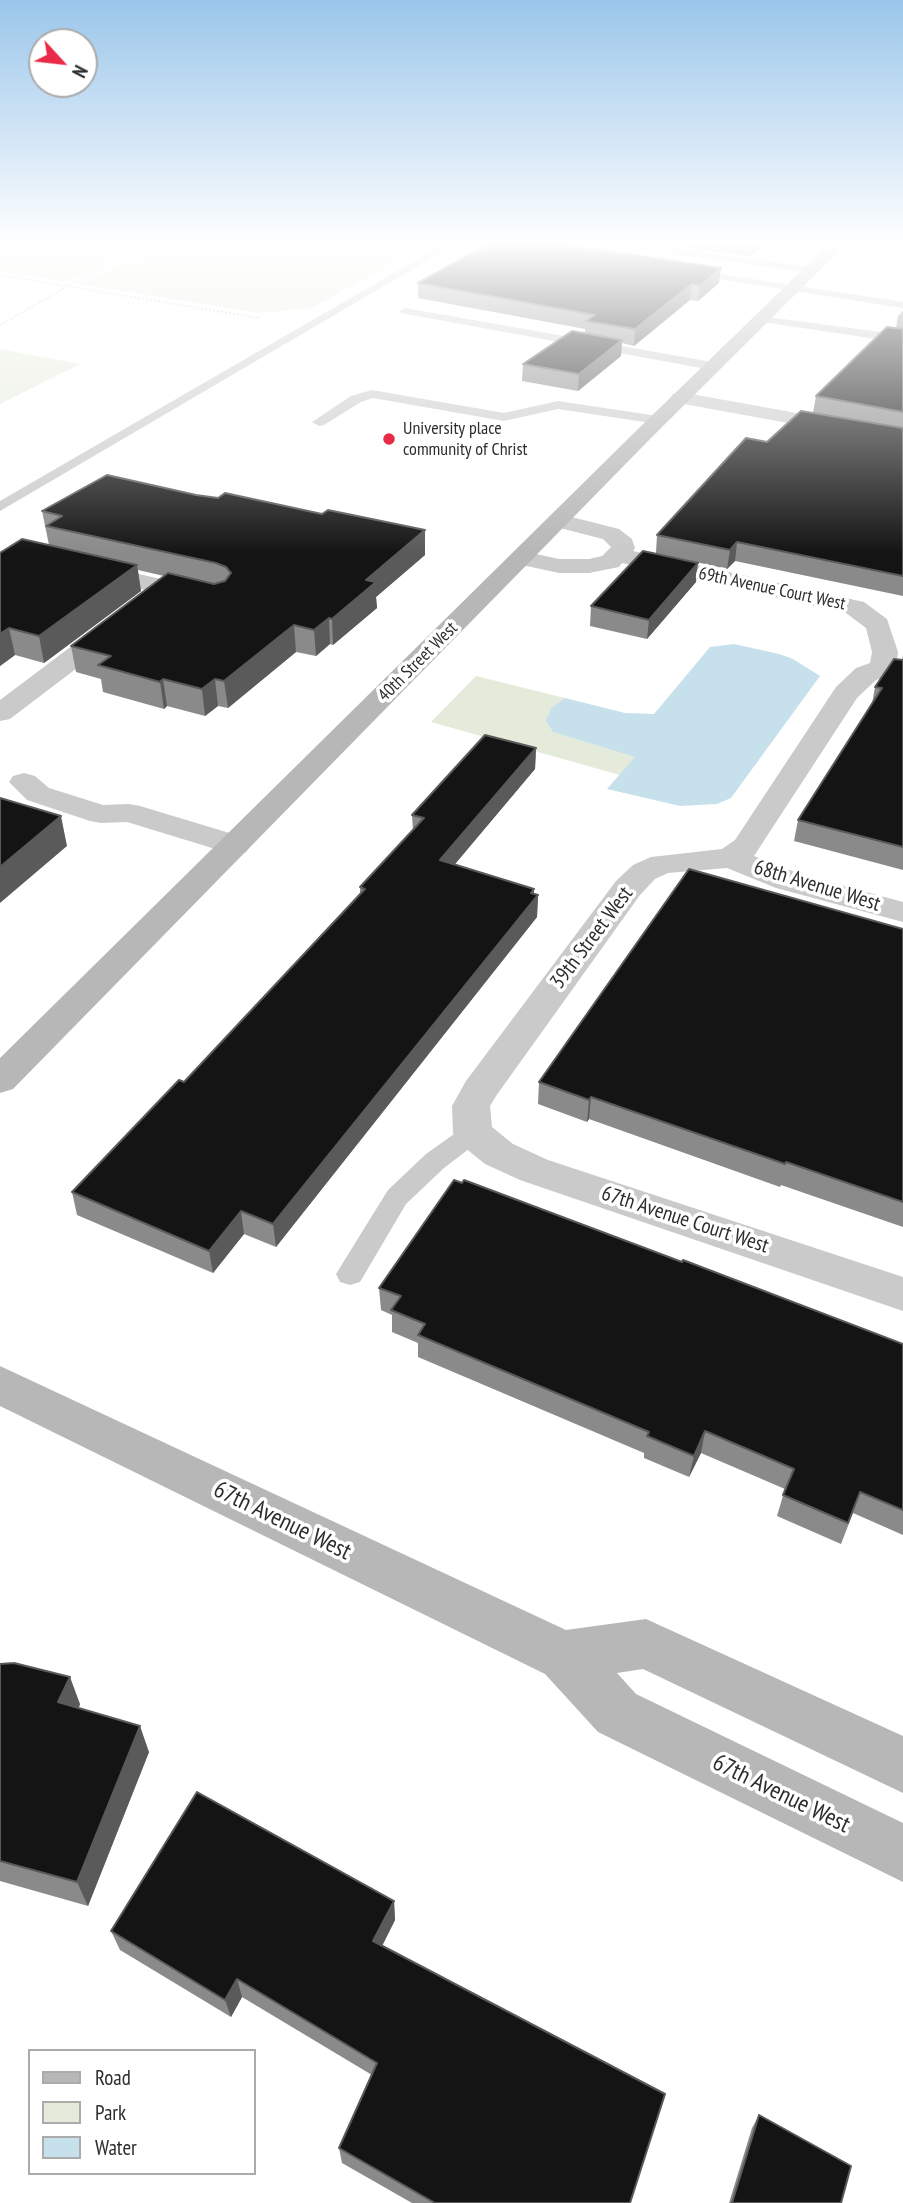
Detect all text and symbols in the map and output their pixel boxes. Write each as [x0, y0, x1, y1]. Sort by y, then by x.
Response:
north arrow [28, 28, 98, 98]
text: N [67, 62, 93, 82]
place label: University place community of Christ [403, 418, 527, 460]
marker: University place community of Christ [381, 431, 397, 447]
street label: 69th Avenue Court West [697, 563, 847, 615]
street label: 40th Street West [374, 618, 462, 706]
street label: 68th Avenue West [751, 855, 883, 917]
street label: 39th Street West [545, 882, 639, 994]
street label: 67th Avenue Court West [598, 1181, 772, 1259]
street label: 67th Avenue West [209, 1475, 355, 1567]
street label: 67th Avenue West [708, 1748, 854, 1840]
legend [28, 2049, 256, 2175]
text: Road [95, 2064, 131, 2091]
text: Park [95, 2099, 126, 2126]
text: Water [95, 2134, 137, 2161]

